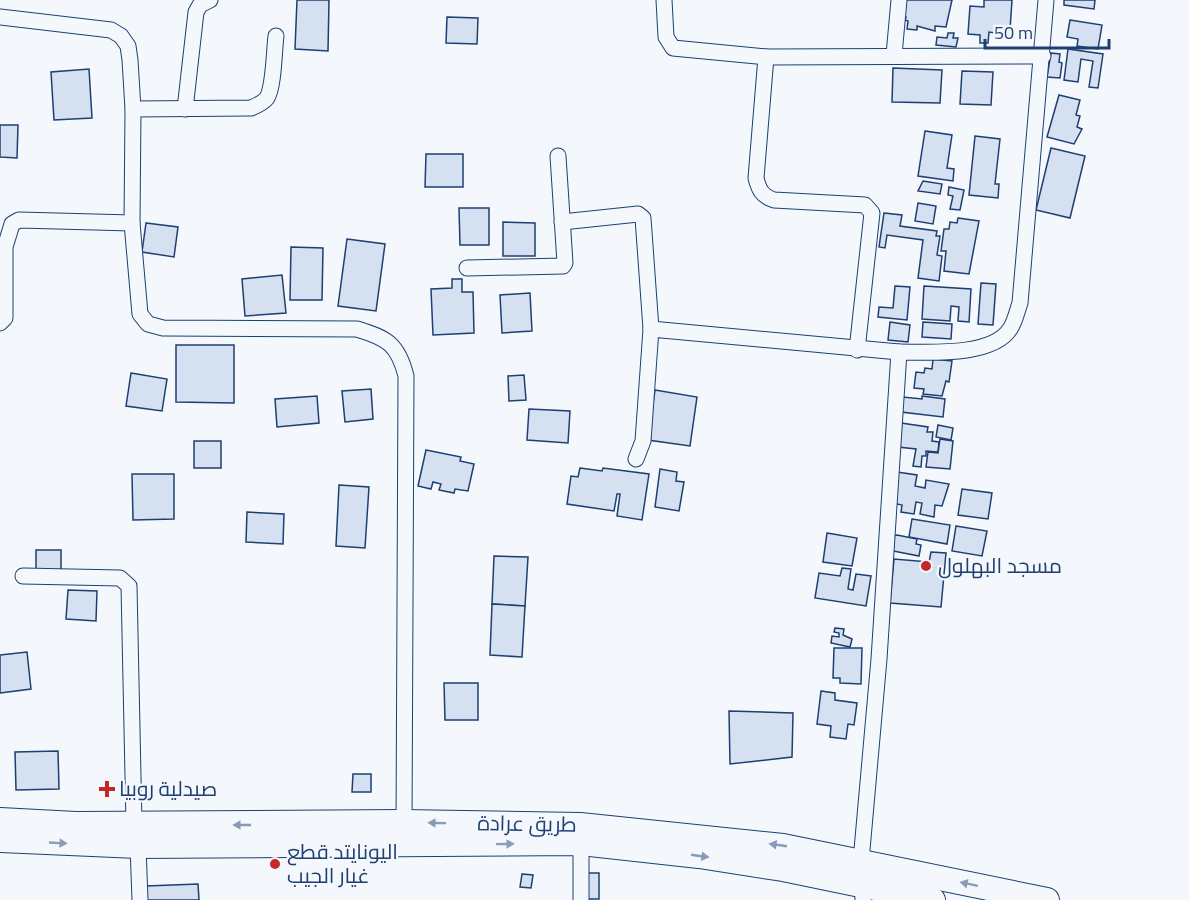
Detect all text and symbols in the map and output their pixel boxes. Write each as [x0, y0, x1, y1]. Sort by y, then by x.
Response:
scale bar [985, 12, 1110, 50]
text: 50 m [994, 19, 1033, 46]
place label: مسجد البهلول [938, 549, 1062, 581]
marker: مسجد البهلول [919, 559, 933, 573]
place label: صيدلية روبيا [119, 772, 217, 804]
marker: صيدلية روبيا [100, 782, 114, 796]
street label: طريق عرادة [477, 806, 577, 840]
one-way arrow [427, 818, 446, 828]
one-way arrow [232, 820, 251, 830]
place label: اليونايتد قطع غيار الجيب [287, 835, 398, 891]
one-way arrow [49, 838, 68, 847]
one-way arrow [496, 839, 515, 849]
one-way arrow [768, 841, 787, 850]
one-way arrow [690, 851, 709, 861]
marker: اليونايتد قطع غيار الجيب [268, 857, 282, 871]
one-way arrow [959, 879, 978, 888]

